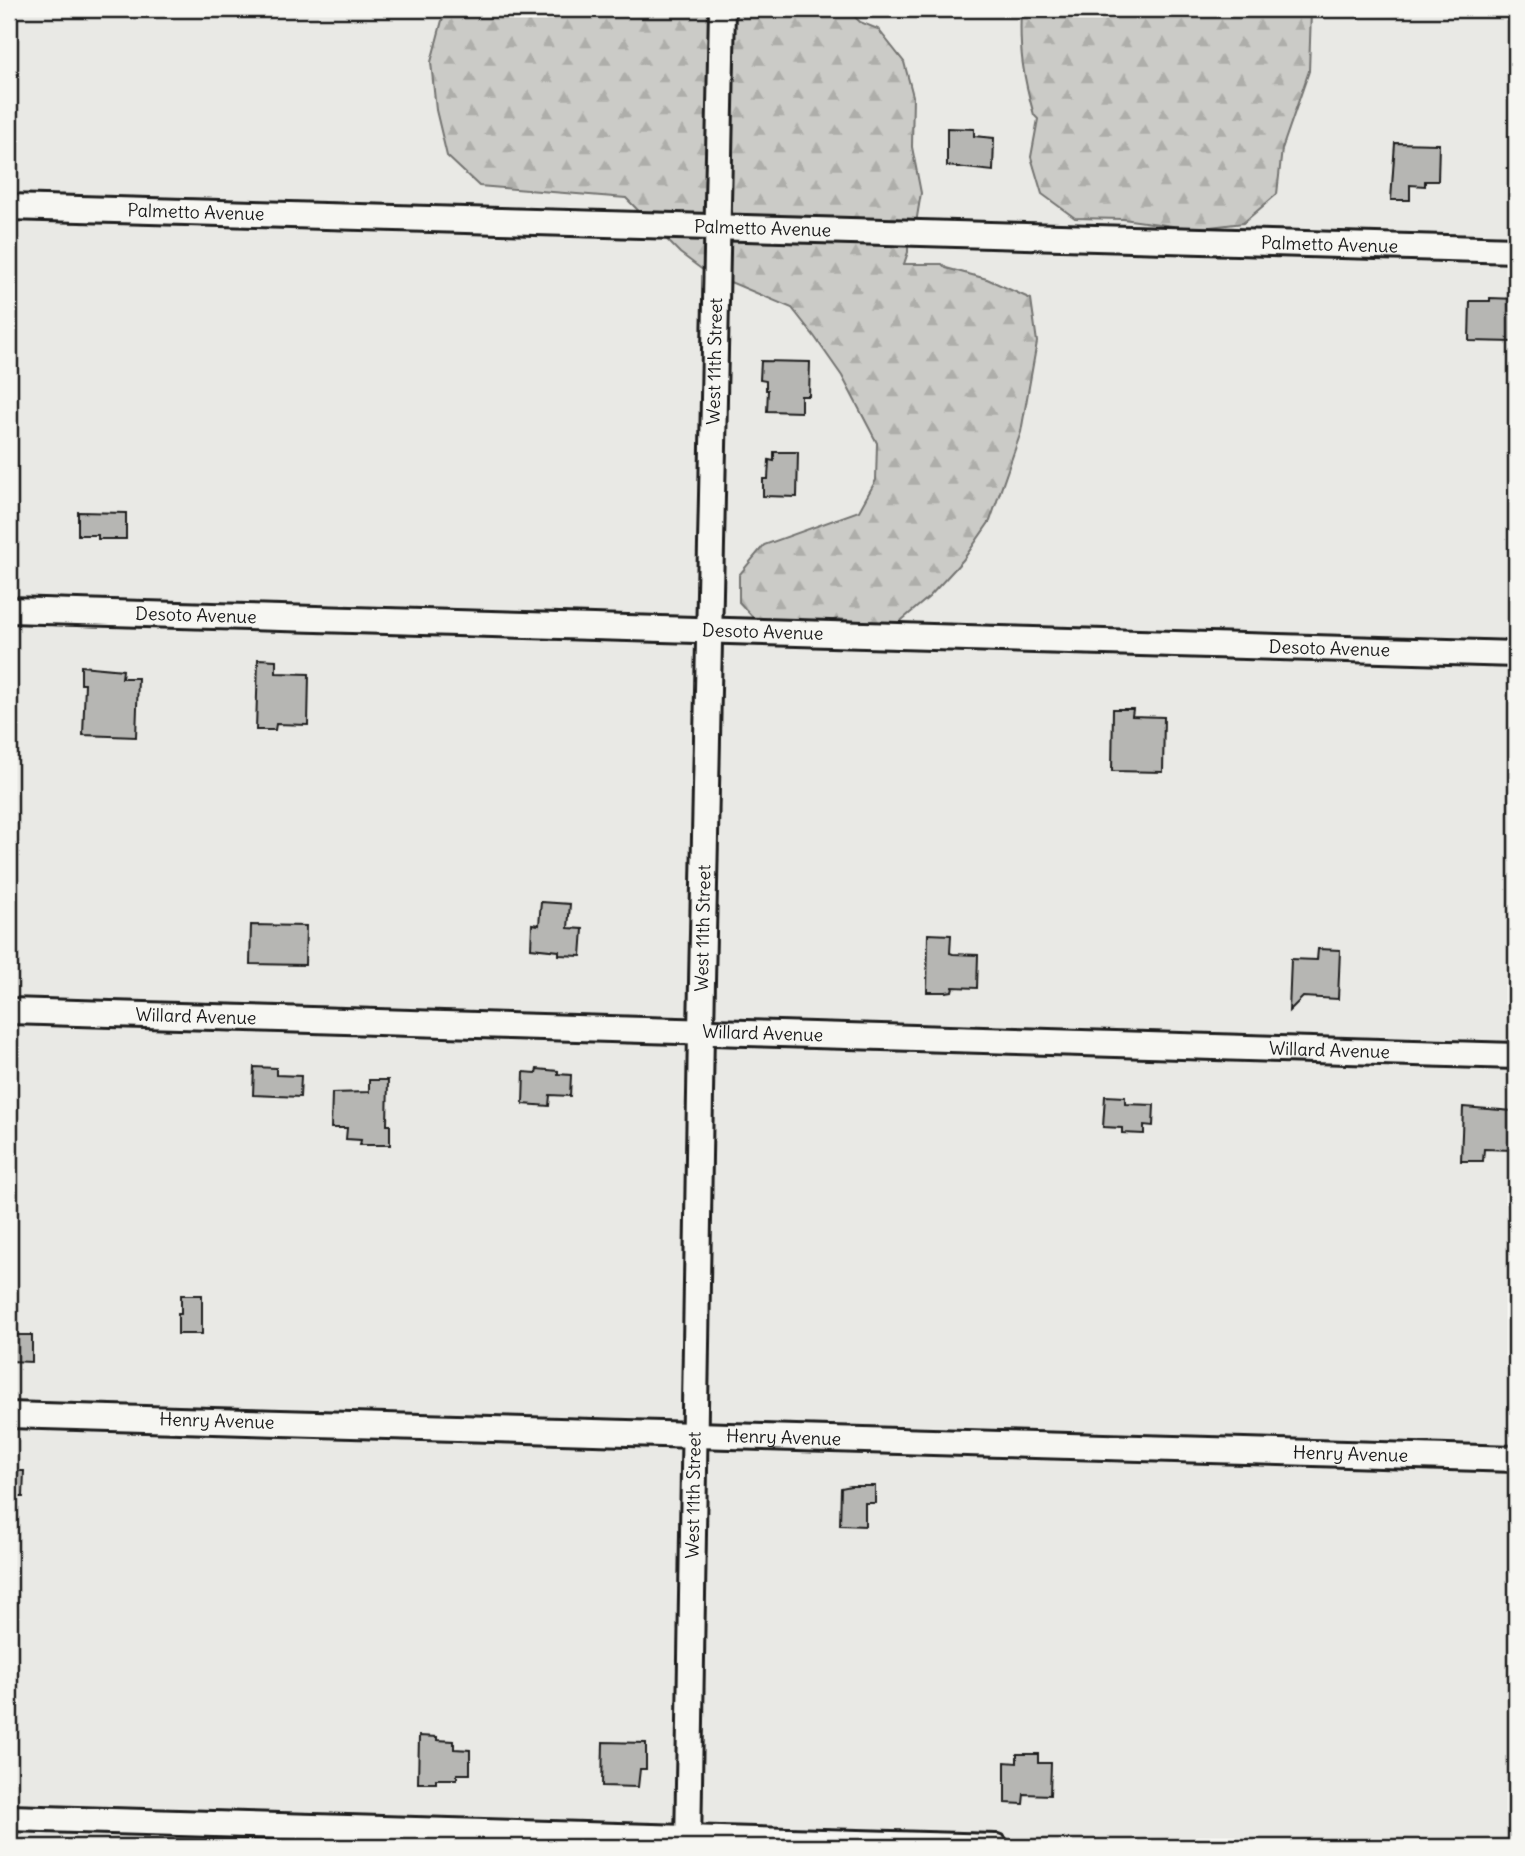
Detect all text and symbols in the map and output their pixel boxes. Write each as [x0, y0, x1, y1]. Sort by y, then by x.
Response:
street label: Palmetto Avenue [127, 198, 265, 225]
street label: Palmetto Avenue [694, 215, 832, 241]
street label: Palmetto Avenue [1261, 231, 1398, 258]
street label: West 11th Street [701, 297, 727, 425]
street label: Desoto Avenue [135, 602, 257, 628]
street label: Desoto Avenue [702, 618, 824, 645]
street label: Desoto Avenue [1268, 635, 1391, 661]
street label: West 11th Street [690, 864, 715, 992]
street label: Willard Avenue [135, 1003, 257, 1029]
street label: Willard Avenue [702, 1020, 824, 1046]
street label: Willard Avenue [1269, 1037, 1390, 1063]
street label: Henry Avenue [159, 1407, 275, 1434]
street label: Henry Avenue [726, 1424, 842, 1450]
street label: West 11th Street [681, 1431, 706, 1559]
street label: Henry Avenue [1293, 1440, 1408, 1467]

